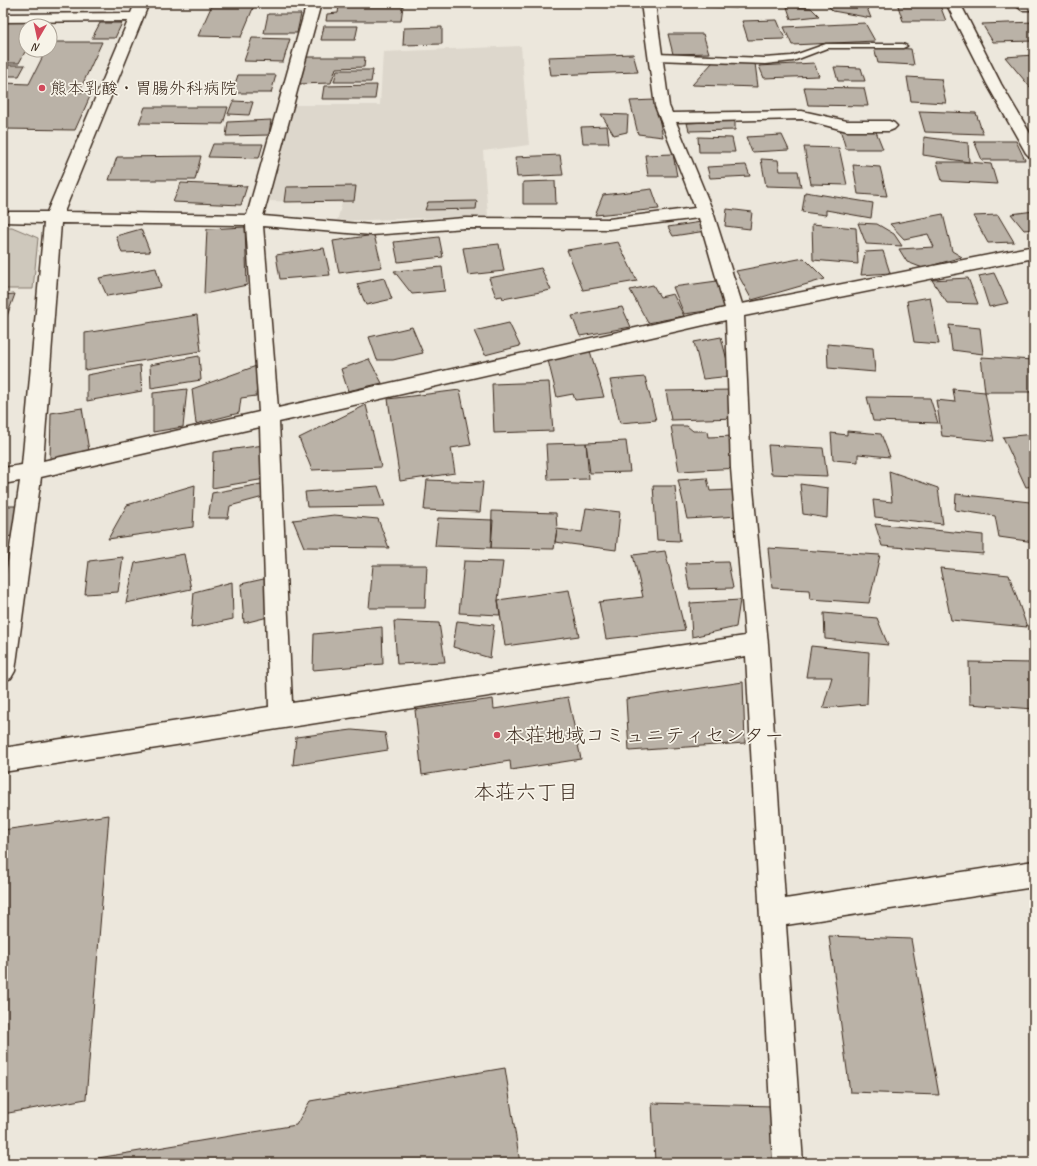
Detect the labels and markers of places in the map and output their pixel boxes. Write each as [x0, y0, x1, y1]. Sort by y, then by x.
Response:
place label: 熊本乳酸・胃腸外科病院 [50, 78, 237, 99]
marker: 熊本乳酸・胃腸外科病院 [37, 83, 47, 93]
place label: 本荘地域コミュニティセンター [505, 723, 784, 748]
marker: 本荘地域コミュニティセンター [492, 730, 502, 740]

